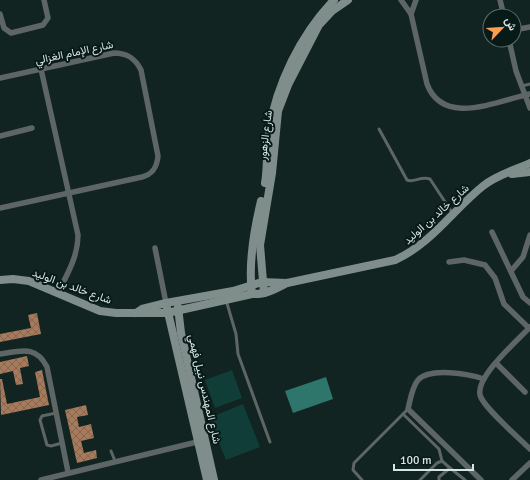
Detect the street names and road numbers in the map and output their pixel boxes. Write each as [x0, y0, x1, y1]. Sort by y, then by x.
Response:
street label: شارع الإمام الغزالي [34, 38, 115, 70]
street label: شارع الزهور [256, 109, 276, 162]
street label: شارع خالد بن الوليد [401, 181, 473, 248]
street label: شارع خالد بن الوليد [30, 266, 114, 308]
street label: شارع المهندس نبيل فهمي [183, 333, 224, 446]

